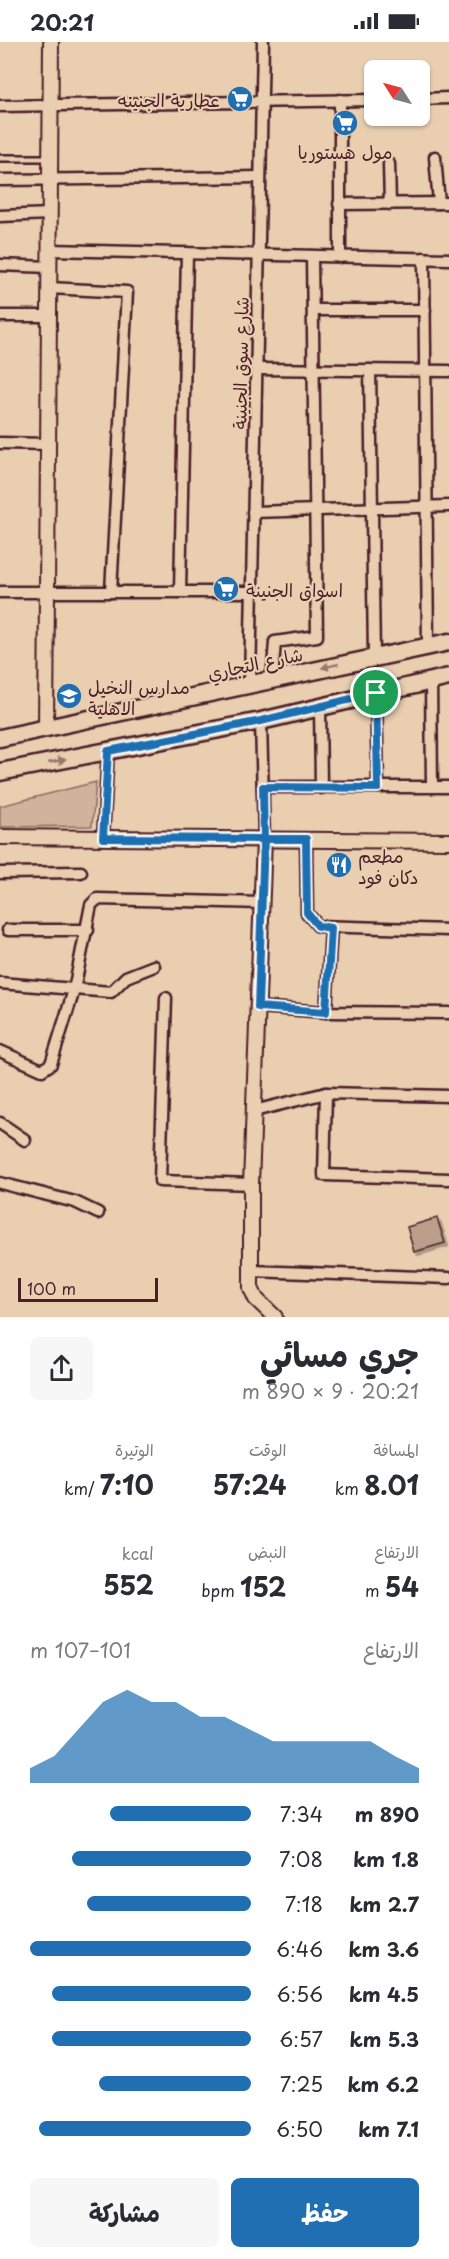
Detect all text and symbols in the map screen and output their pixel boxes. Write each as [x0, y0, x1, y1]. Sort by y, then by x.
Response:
text: 20:21 [30, 5, 94, 38]
north arrow [364, 60, 430, 126]
map controls [364, 60, 430, 126]
supermarket icon: عطارية الجنينه [225, 84, 255, 114]
place label: عطارية الجنينه [118, 86, 220, 113]
supermarket icon: مول هستوريا [330, 108, 360, 138]
place label: مول هستوريا [298, 138, 392, 165]
street label: شارع سوق الجنينة [225, 296, 255, 430]
supermarket icon: اسواق الجنينة [211, 574, 241, 604]
place label: اسواق الجنينة [246, 576, 343, 603]
street label: شارع التجاري [205, 640, 305, 687]
one-way arrow [321, 662, 339, 672]
pin [350, 667, 401, 718]
place label: مدارس النخيل الاهلية [88, 673, 190, 721]
icon: arrive [359, 676, 392, 709]
school or university icon: مدارس النخيل الاهلية [54, 681, 84, 711]
one-way arrow [48, 756, 67, 765]
place label: مطعم دكان فود [358, 842, 419, 890]
restaurant icon: مطعم دكان فود [324, 850, 354, 880]
scale bar [18, 1275, 158, 1302]
text: 100 m [27, 1276, 76, 1300]
text: جري مسائي [260, 1328, 419, 1378]
button: share [30, 1337, 93, 1400]
text: 20:21 · 9 × 890 m [242, 1376, 419, 1406]
text: الوتيرة [115, 1437, 154, 1461]
text: الوقت [249, 1437, 286, 1461]
text: المسافة [373, 1437, 419, 1461]
text: 7:10 [100, 1465, 154, 1504]
text: 57:24 [213, 1465, 286, 1504]
text: 8.01 [364, 1465, 419, 1504]
text: /km [64, 1476, 100, 1500]
text: km [335, 1476, 364, 1500]
text: النبض [248, 1539, 286, 1563]
text: الارتفاع [374, 1539, 419, 1563]
text: kcal [122, 1541, 154, 1565]
text: 552 [103, 1565, 154, 1604]
text: 152 [240, 1567, 286, 1606]
text: 54 [385, 1567, 419, 1606]
text: bpm [201, 1578, 240, 1602]
text: m [365, 1578, 385, 1602]
text: 101–107 m [30, 1635, 131, 1665]
text: الارتفاع [363, 1635, 419, 1665]
text: 7:34 [280, 1799, 323, 1829]
text: 890 m [355, 1799, 419, 1829]
text: 7:08 [279, 1844, 323, 1874]
text: 1.8 km [353, 1844, 419, 1874]
text: 7:18 [285, 1889, 323, 1919]
text: 2.7 km [349, 1889, 419, 1919]
text: 6:46 [276, 1934, 323, 1964]
text: 3.6 km [348, 1934, 419, 1964]
text: 6:56 [277, 1979, 323, 2009]
text: 4.5 km [349, 1979, 419, 2009]
text: 6:57 [279, 2024, 323, 2054]
text: 5.3 km [350, 2024, 419, 2054]
text: 7:25 [280, 2069, 323, 2099]
text: 6.2 km [347, 2069, 419, 2099]
text: 6:50 [276, 2114, 323, 2144]
text: 7.1 km [358, 2114, 419, 2144]
button: مشاركة [30, 2178, 219, 2247]
button: حفظ [231, 2178, 419, 2247]

